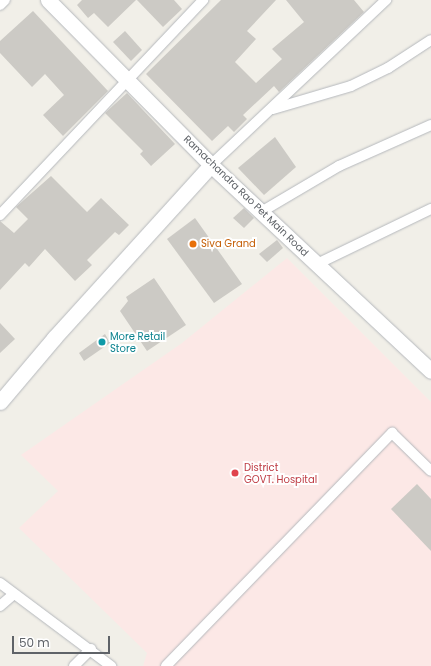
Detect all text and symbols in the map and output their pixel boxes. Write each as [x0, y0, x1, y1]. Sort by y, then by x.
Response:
street label: Ramachandra Rao Pet Main Road [181, 133, 311, 259]
place label: Siva Grand [201, 238, 256, 250]
marker: Siva Grand [188, 239, 198, 249]
place label: More Retail Store [110, 330, 165, 354]
marker: More Retail Store [97, 337, 107, 347]
place label: District GOVT. Hospital [244, 461, 317, 484]
marker: District GOVT. Hospital [229, 467, 241, 479]
scale bar [14, 628, 112, 654]
text: 50 m [19, 634, 50, 651]

